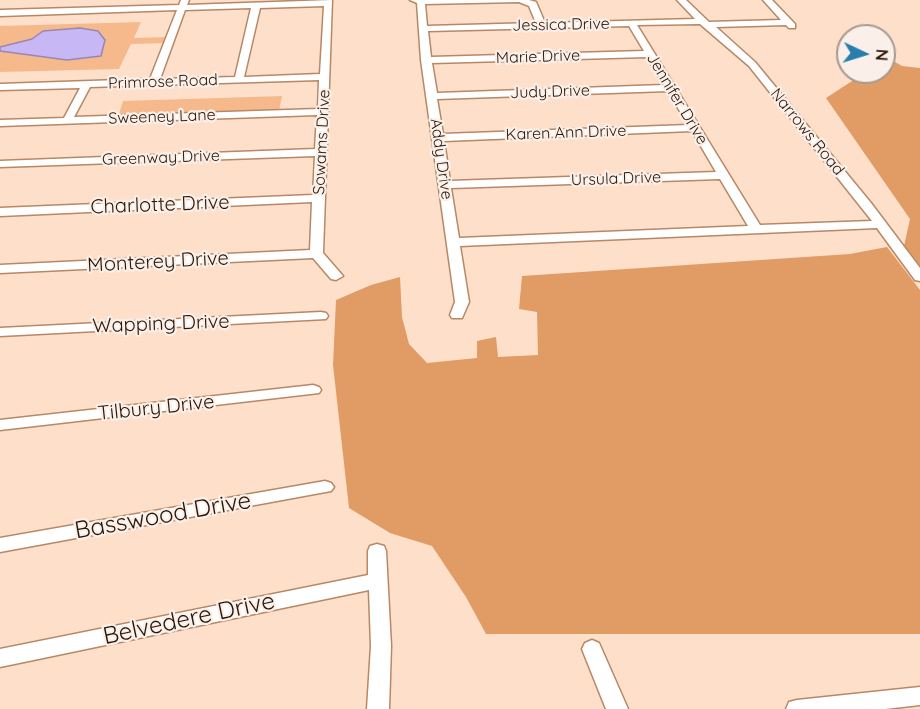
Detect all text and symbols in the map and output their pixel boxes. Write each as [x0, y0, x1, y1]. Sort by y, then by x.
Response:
street label: Jessica Drive [512, 15, 610, 35]
north arrow [836, 24, 896, 84]
street label: Marie Drive [495, 46, 581, 68]
text: N [872, 49, 892, 62]
street label: Jennifer Drive [642, 50, 712, 148]
street label: Primrose Road [108, 70, 218, 94]
street label: Judy Drive [510, 81, 590, 103]
street label: Narrows Road [766, 85, 848, 179]
street label: Sowams Drive [310, 89, 334, 195]
street label: Sweeney Lane [108, 106, 216, 128]
street label: Addy Drive [426, 117, 456, 201]
street label: Karen Ann Drive [505, 121, 627, 145]
street label: Greenway Drive [102, 146, 220, 170]
street label: Ursula Drive [570, 168, 662, 190]
street label: Charlotte Drive [90, 191, 230, 219]
street label: Monterey Drive [87, 246, 229, 278]
street label: Wapping Drive [92, 310, 230, 338]
street label: Tilbury Drive [97, 390, 215, 426]
street label: Basswood Drive [73, 486, 253, 546]
street label: Belvedere Drive [100, 587, 278, 651]

